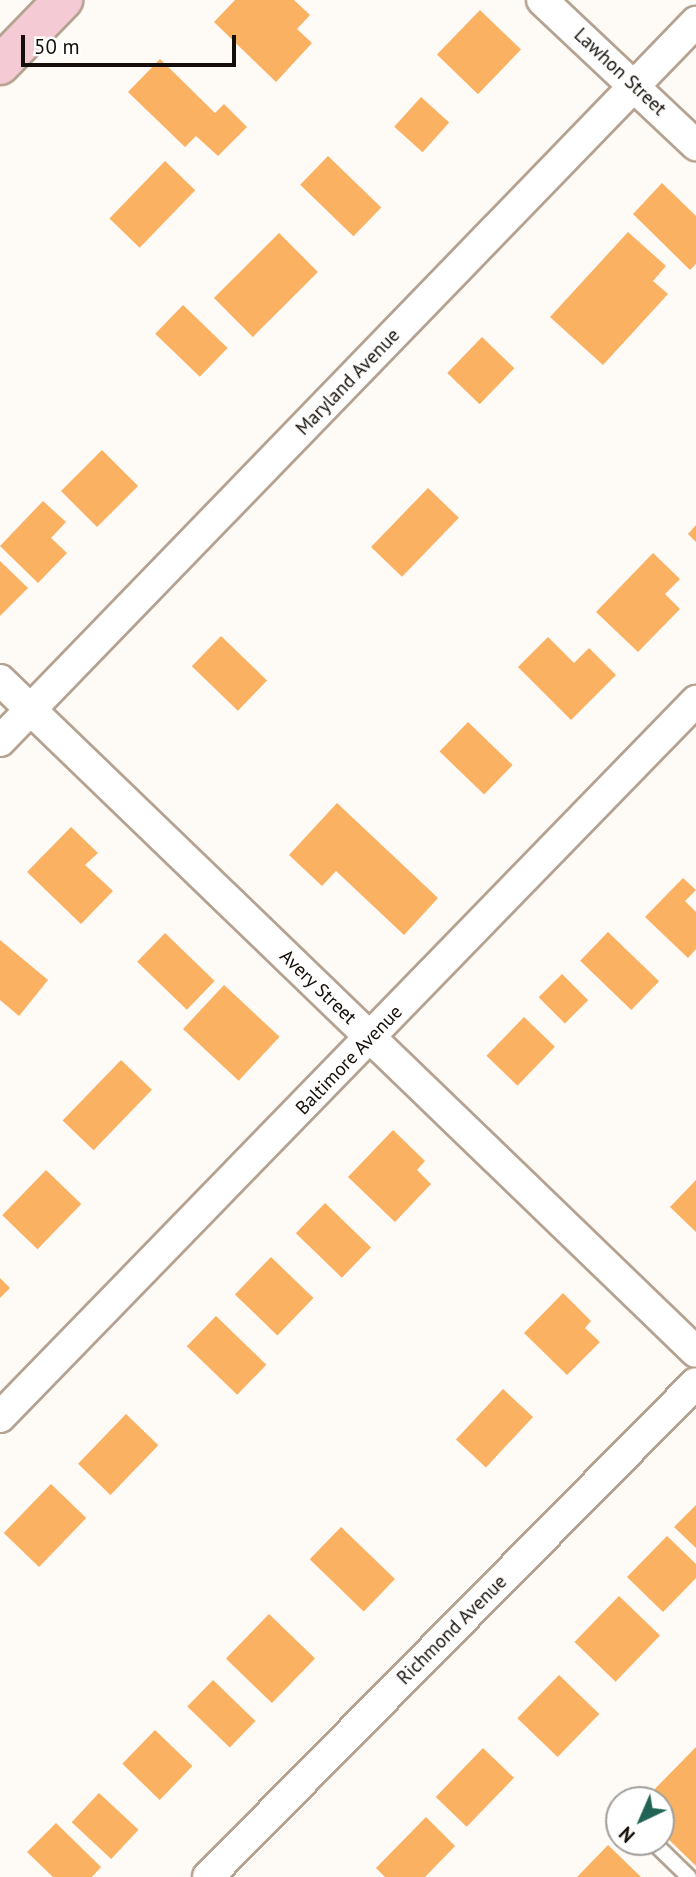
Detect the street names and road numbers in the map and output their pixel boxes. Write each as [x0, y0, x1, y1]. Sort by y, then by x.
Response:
street label: Lawhon Street [569, 24, 671, 120]
street label: Maryland Avenue [291, 324, 405, 440]
street label: Avery Street [275, 945, 361, 1029]
street label: Baltimore Avenue [291, 1000, 407, 1120]
street label: Richmond Avenue [392, 1570, 512, 1690]

